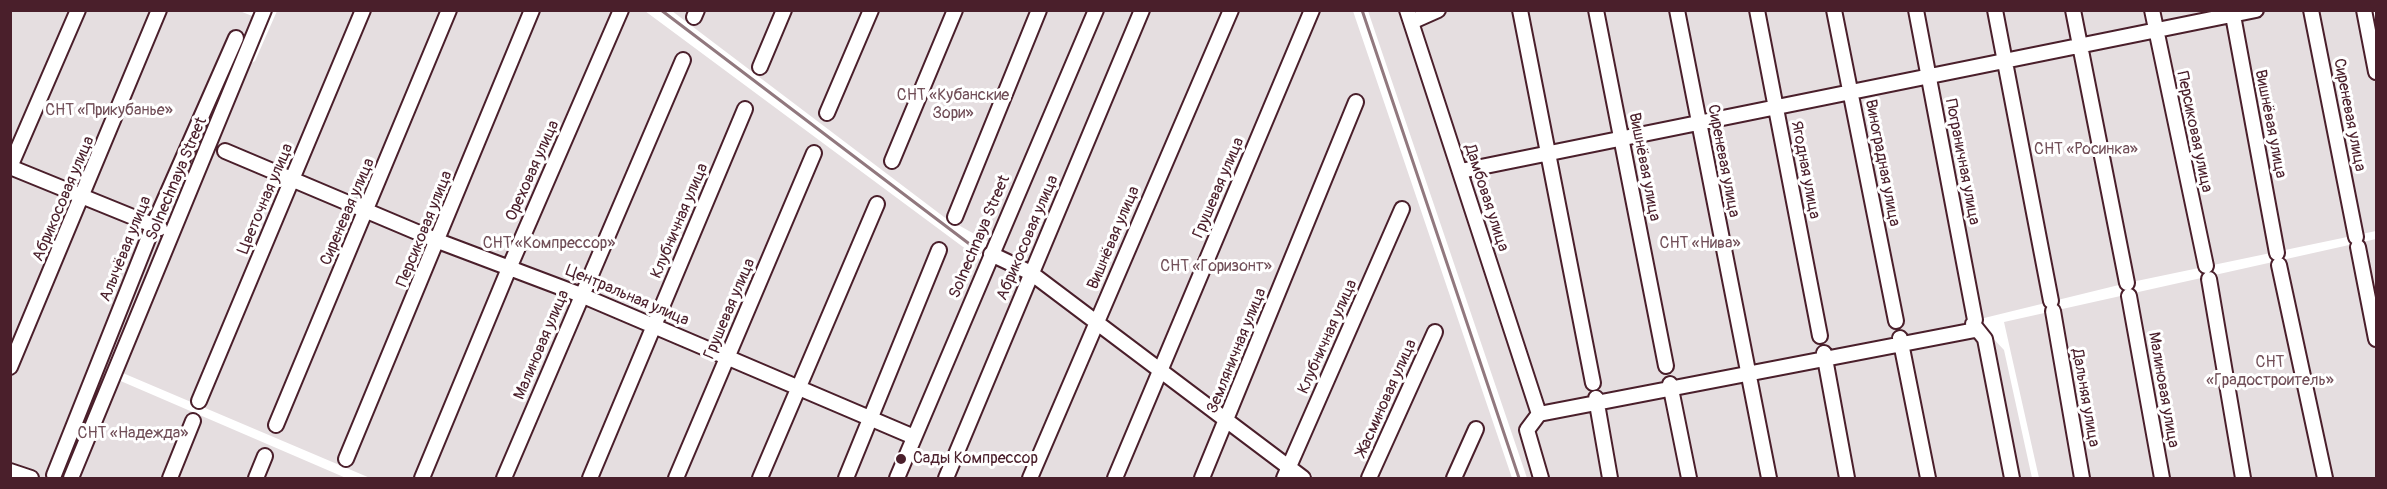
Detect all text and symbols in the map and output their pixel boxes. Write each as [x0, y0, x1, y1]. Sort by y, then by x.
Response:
street label: Сиреневая улица [2329, 57, 2369, 173]
street label: Вишнёвая улица [2250, 68, 2290, 180]
street label: Персиковая улица [2172, 70, 2216, 194]
park label: СНТ «Кубанские Зори» [897, 86, 1009, 124]
street label: Пограничная улица [1940, 97, 1984, 227]
street label: Виноградная улица [1860, 98, 1904, 228]
park label: СНТ «Прикубанье» [45, 101, 173, 121]
street label: Сиреневая улица [1703, 103, 1743, 219]
street label: Вишнёвая улица [1624, 111, 1664, 223]
street label: Solnechnaya Street [142, 115, 212, 243]
street label: Ореховая улица [502, 118, 564, 224]
street label: Ягодная улица [1786, 119, 1824, 221]
street label: Абрикосовая улица [29, 134, 99, 264]
street label: Грушевая улица [1189, 135, 1249, 241]
park label: СНТ «Росинка» [2034, 140, 2138, 160]
street label: Цветочная улица [234, 141, 298, 257]
street label: Дамбовая улица [1460, 142, 1512, 254]
street label: Сиреневая улица [317, 156, 379, 268]
street label: Клубничная улица [647, 161, 713, 281]
street label: Персиковая улица [393, 168, 457, 290]
street label: Solnechnaya Street [945, 173, 1015, 301]
street label: Абрикосовая улица [993, 173, 1063, 303]
street label: Вишнёвая улица [1084, 183, 1144, 293]
street label: Алычёвая улица [96, 194, 156, 304]
park label: СНТ «Компрессор» [483, 234, 615, 254]
park label: СНТ «Нива» [1660, 234, 1740, 254]
street label: Грушевая улица [700, 256, 760, 362]
park label: СНТ «Горизонт» [1160, 257, 1272, 277]
street label: Центральная улица [562, 261, 692, 331]
street label: Клубничная улица [1294, 277, 1362, 397]
street label: Земляничная улица [1203, 286, 1271, 416]
street label: Малиновая улица [510, 287, 574, 403]
street label: Малиновая улица [2143, 331, 2183, 449]
street label: Жасминовая улица [1353, 337, 1421, 459]
street label: Дальняя улица [2067, 348, 2103, 448]
park label: СНТ «Градостроитель» [2206, 353, 2334, 391]
park label: СНТ «Надежда» [78, 424, 188, 444]
place label: Сады Компрессор [913, 449, 1038, 469]
marker: Сады Компрессор [894, 452, 908, 466]

